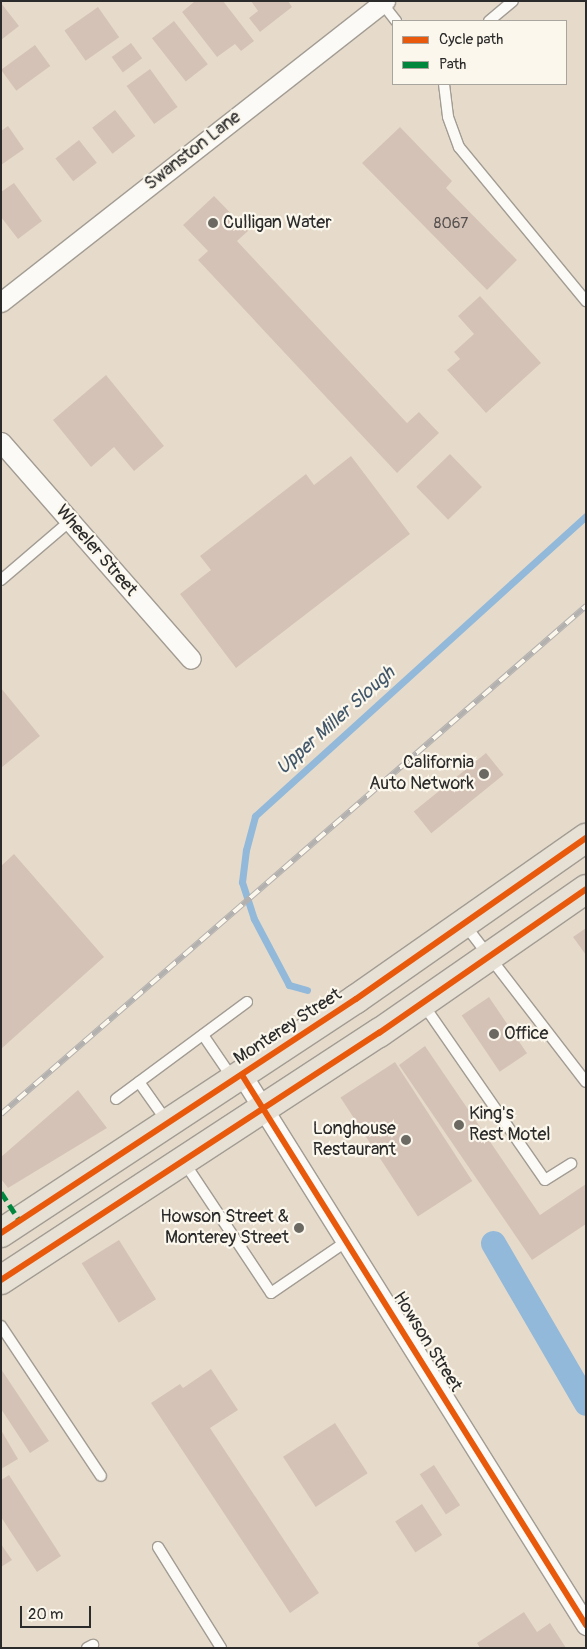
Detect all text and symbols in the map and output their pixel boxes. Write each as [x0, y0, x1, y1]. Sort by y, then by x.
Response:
legend [392, 20, 567, 85]
text: Cycle path [439, 30, 503, 49]
text: Path [439, 55, 466, 74]
street label: Swanston Lane [141, 107, 245, 195]
place label: Culligan Water [223, 212, 332, 234]
house number: 8067 [434, 215, 468, 233]
marker: Culligan Water [207, 217, 219, 229]
street label: Wheeler Street [50, 501, 142, 601]
water label: Upper Miller Slough [272, 662, 400, 780]
place label: California Auto Network [369, 753, 474, 796]
marker: California Auto Network [478, 768, 490, 780]
street label: Monterey Street [230, 984, 346, 1070]
place label: Office [504, 1023, 548, 1045]
marker: Office [488, 1028, 500, 1040]
place label: King's Rest Motel [469, 1104, 551, 1146]
place label: Longhouse Restaurant [313, 1119, 396, 1162]
marker: King's Rest Motel [453, 1119, 465, 1131]
marker: Longhouse Restaurant [400, 1134, 412, 1146]
place label: Howson Street & Monterey Street [160, 1207, 289, 1250]
marker: Howson Street & Monterey Street [293, 1222, 305, 1234]
street label: Howson Street [388, 1288, 466, 1396]
scale bar [22, 1596, 94, 1628]
text: 20 m [28, 1605, 63, 1624]

